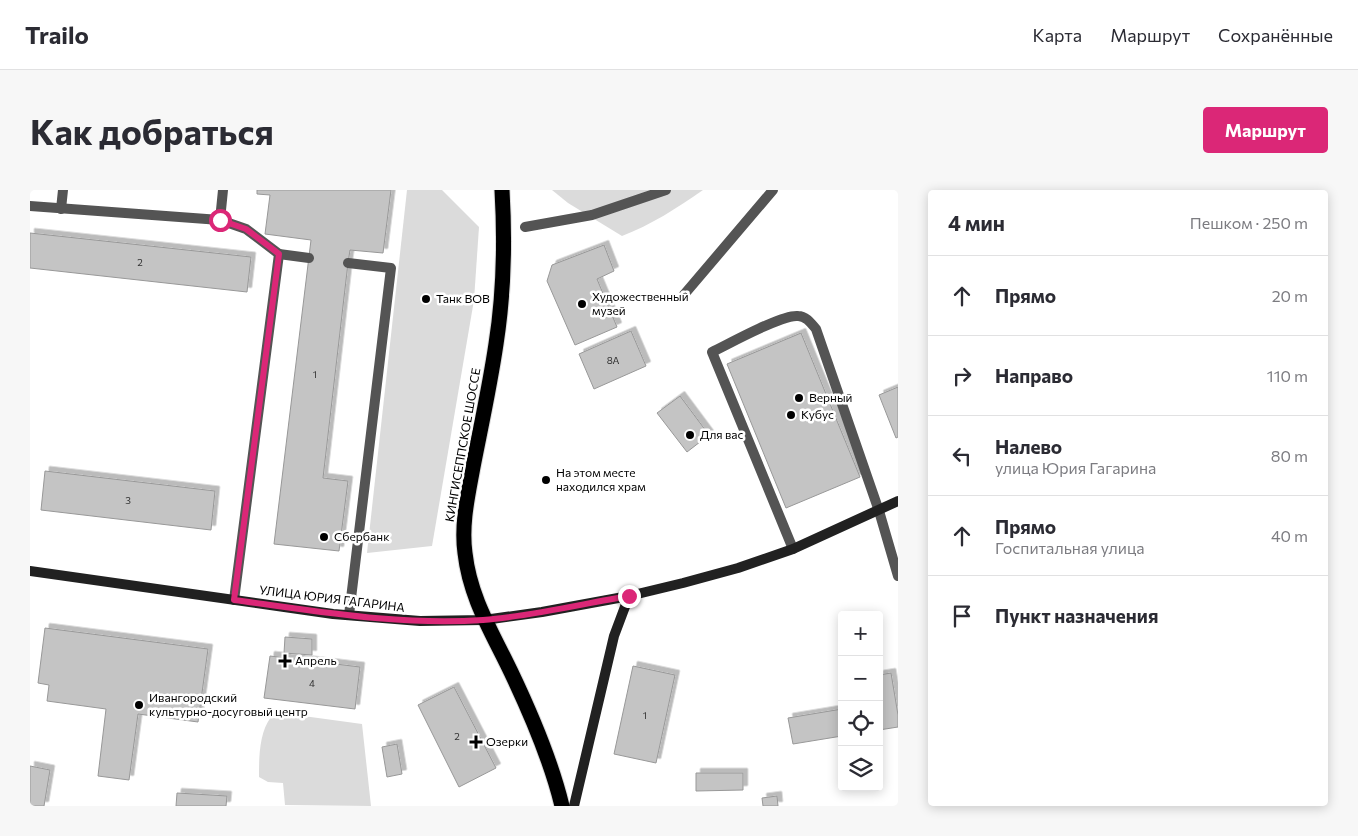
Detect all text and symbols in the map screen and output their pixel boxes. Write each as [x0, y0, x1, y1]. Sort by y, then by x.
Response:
text: Trailo [25, 20, 89, 49]
text: Карта [1033, 24, 1082, 46]
text: Маршрут [1110, 24, 1190, 46]
text: Сохранённые [1218, 24, 1333, 46]
button: Маршрут [1203, 107, 1328, 153]
text: Как добраться [30, 109, 274, 152]
route start [209, 209, 232, 232]
text: 4 мин [948, 210, 1005, 235]
text: Пешком · 250 m [1190, 213, 1308, 232]
house number: 2 [137, 256, 143, 268]
icon: ahead [948, 282, 976, 310]
text: Прямо [995, 284, 1056, 307]
text: 20 m [1272, 286, 1308, 305]
place label: Художественный музей [592, 289, 689, 317]
place label: Танк ВОВ [436, 291, 490, 305]
marker: Танк ВОВ [420, 293, 432, 305]
marker: Художественный музей [576, 298, 588, 310]
house number: 8А [607, 354, 619, 366]
icon: right [948, 362, 976, 390]
text: Направо [995, 364, 1073, 387]
text: 110 m [1267, 366, 1308, 385]
street label: КИНГИСЕППСКОЕ ШОССЕ [442, 367, 482, 523]
house number: 1 [313, 368, 317, 380]
place label: Верный [809, 390, 853, 404]
marker: Верный [793, 392, 805, 404]
place label: Кубус [801, 407, 834, 421]
marker: Кубус [785, 409, 797, 421]
place label: Для вас [700, 427, 744, 441]
marker: Для вас [684, 429, 696, 441]
text: Налево [995, 435, 1062, 458]
icon: left [948, 442, 976, 470]
text: 80 m [1271, 446, 1308, 465]
text: улица Юрия Гагарина [995, 458, 1156, 477]
place label: На этом месте находился храм [556, 465, 646, 493]
marker: На этом месте находился храм [540, 474, 552, 486]
house number: 3 [125, 494, 131, 506]
text: Прямо [995, 515, 1056, 538]
icon: ahead [948, 522, 976, 550]
text: 40 m [1271, 526, 1308, 545]
place label: Сбербанк [334, 529, 390, 543]
marker: Сбербанк [318, 531, 330, 543]
text: Госпитальная улица [995, 538, 1145, 557]
street label: УЛИЦА ЮРИЯ ГАГАРИНА [259, 582, 406, 614]
route end [618, 585, 641, 608]
icon: arrive [948, 602, 976, 630]
text: Пункт назначения [995, 604, 1158, 627]
map controls [838, 611, 883, 791]
button: + [838, 611, 883, 656]
place label: Апрель [295, 653, 337, 667]
marker: Апрель [279, 655, 291, 667]
button: − [838, 656, 883, 701]
house number: 4 [309, 677, 315, 689]
place label: Ивангородский культурно-досуговый центр [149, 690, 308, 718]
marker: Ивангородский культурно-досуговый центр [133, 699, 145, 711]
button: locate [838, 701, 883, 746]
house number: 1 [643, 709, 647, 721]
house number: 2 [454, 730, 460, 742]
place label: Озерки [486, 734, 528, 748]
marker: Озерки [470, 736, 482, 748]
button: layers [838, 746, 883, 791]

